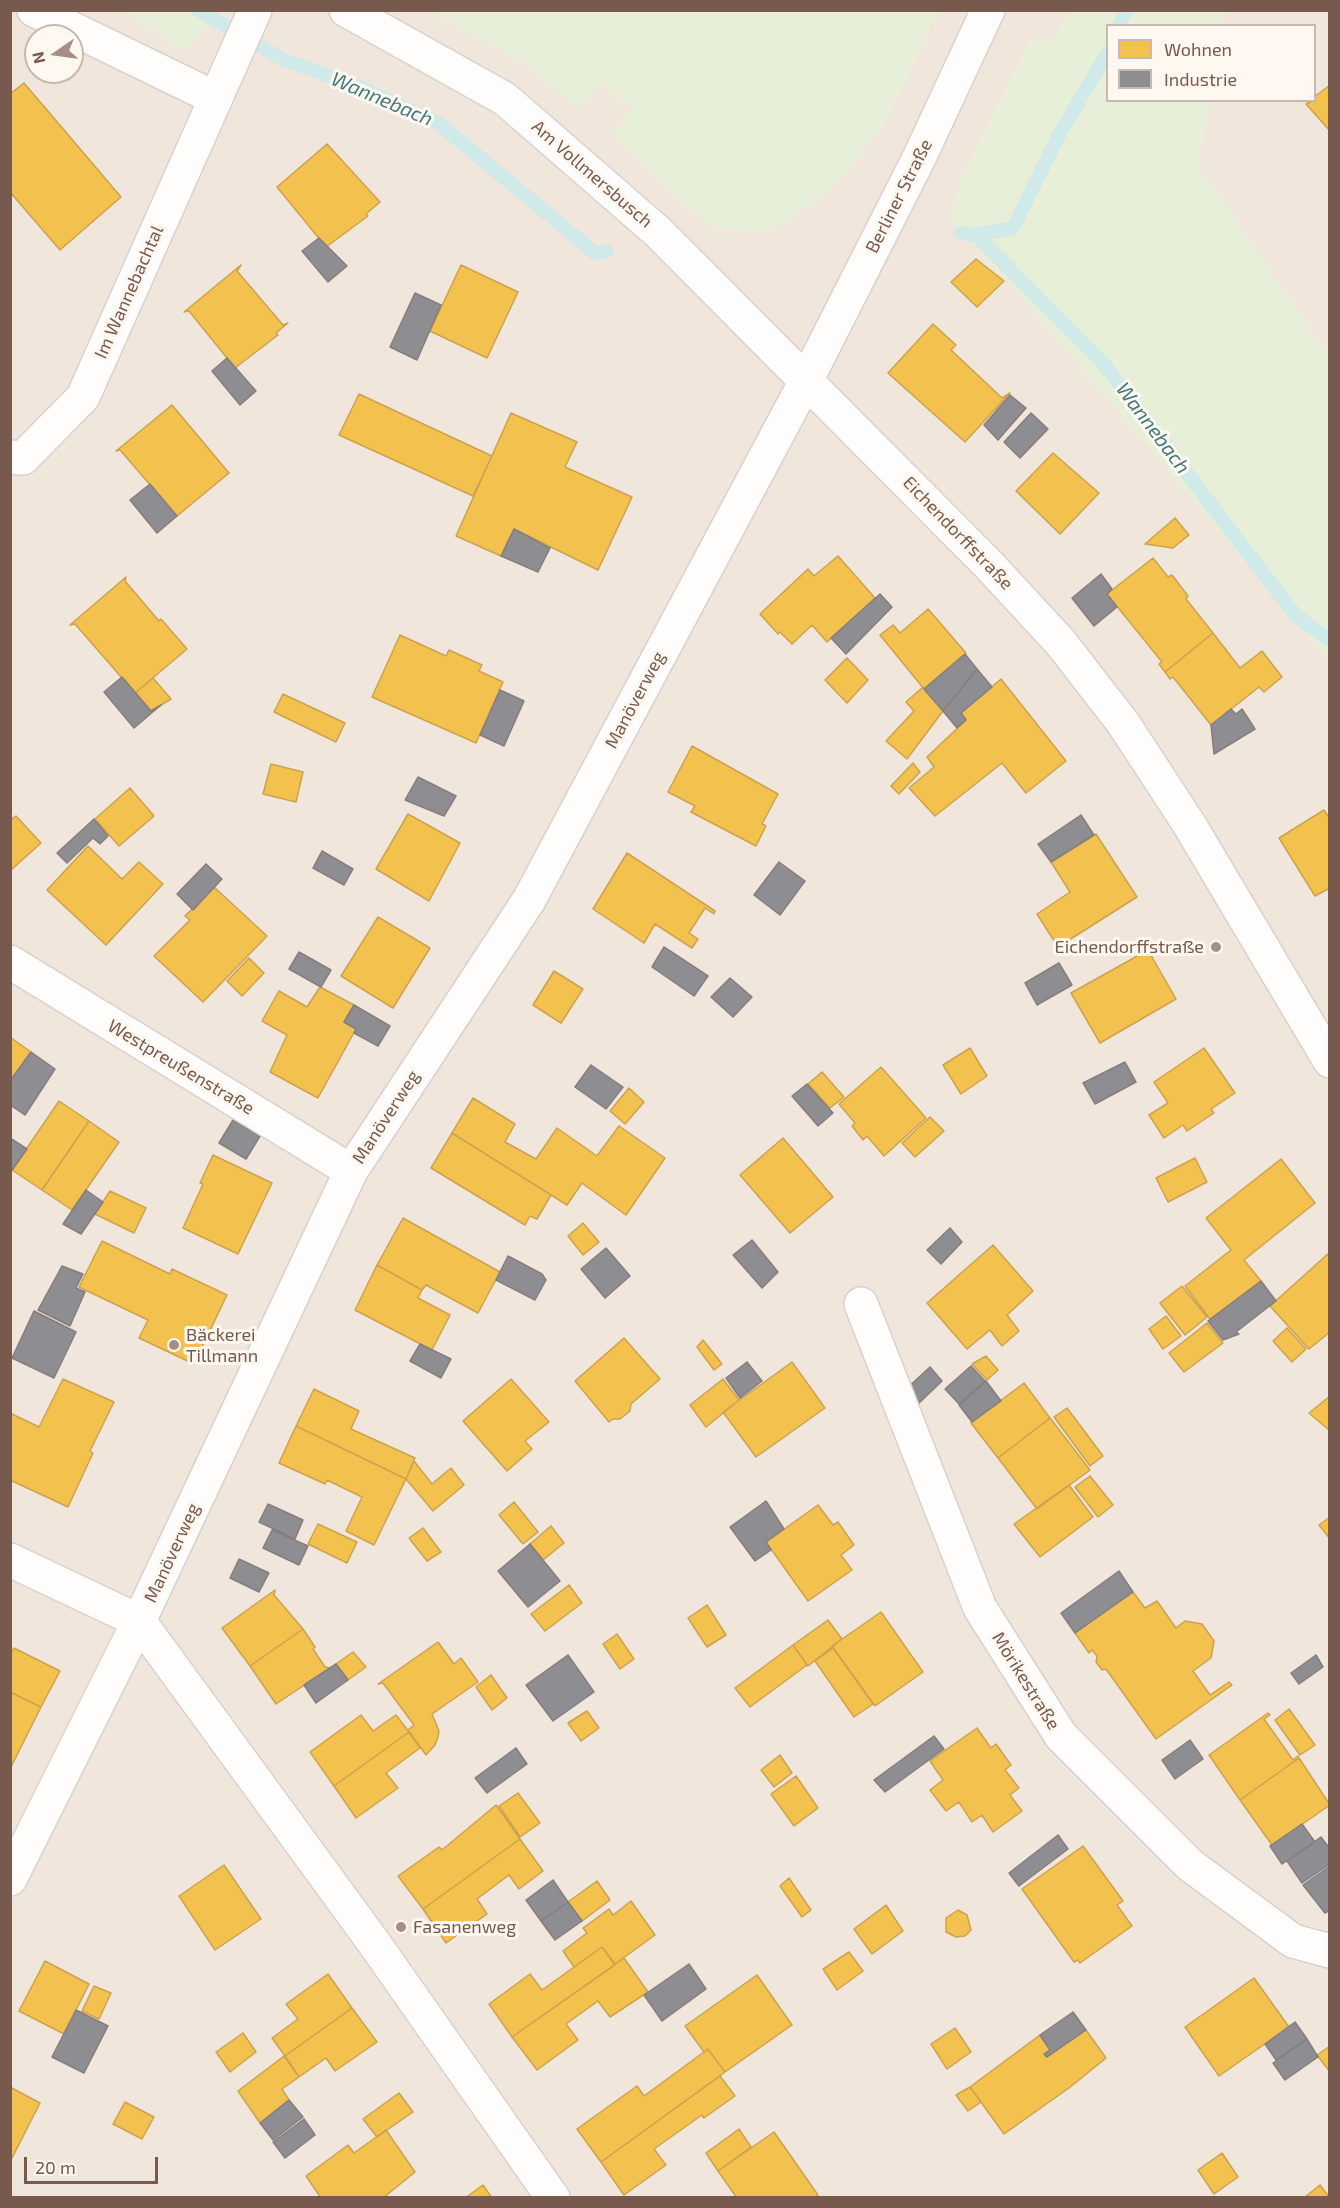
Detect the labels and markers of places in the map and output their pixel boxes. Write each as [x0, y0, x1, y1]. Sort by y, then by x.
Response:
place label: Eichendorffstraße [1055, 936, 1204, 958]
marker: Eichendorffstraße [1209, 940, 1223, 954]
place label: Bäckerei Tillmann [186, 1324, 258, 1366]
marker: Bäckerei Tillmann [167, 1338, 181, 1352]
place label: Fasanenweg [413, 1916, 516, 1938]
marker: Fasanenweg [394, 1920, 408, 1934]

